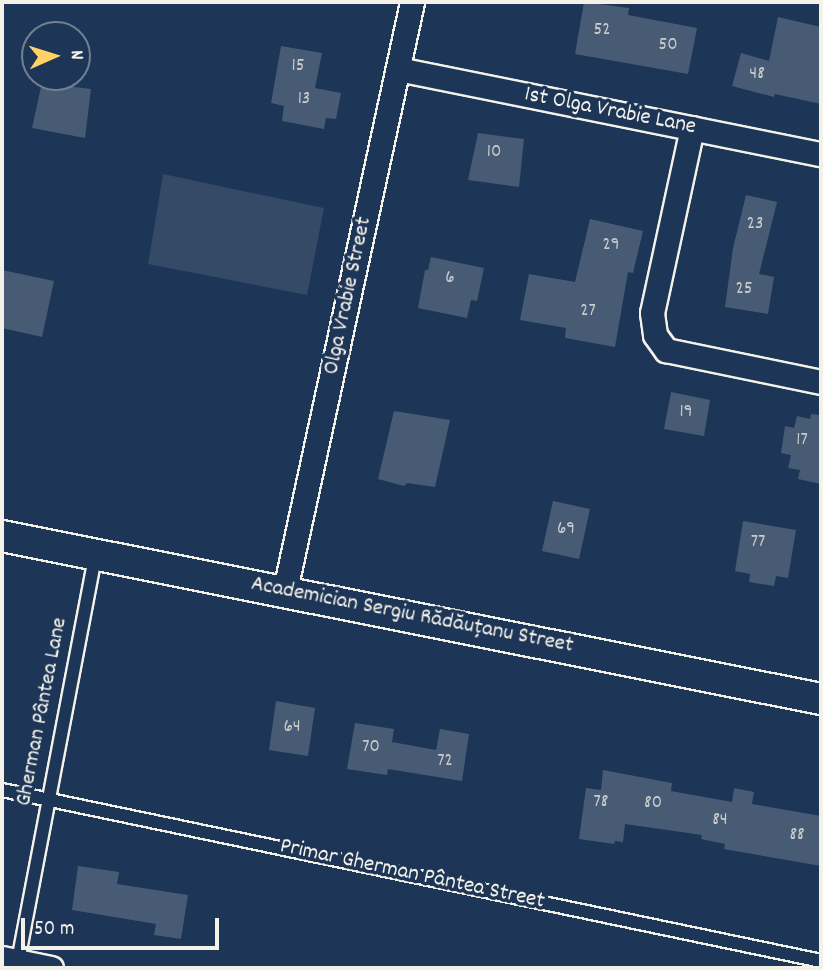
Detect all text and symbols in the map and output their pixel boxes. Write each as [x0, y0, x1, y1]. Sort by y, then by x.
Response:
house number: 52 [593, 20, 611, 42]
north arrow [21, 21, 91, 91]
house number: 50 [658, 35, 678, 57]
text: N [62, 50, 89, 60]
house number: 15 [292, 56, 304, 78]
house number: 48 [749, 64, 765, 86]
street label: 1st Olga Vrabie Lane [522, 82, 698, 142]
house number: 13 [298, 89, 310, 111]
house number: 10 [487, 142, 501, 164]
house number: 23 [747, 214, 763, 236]
street label: Olga Vrabie Street [319, 215, 379, 377]
house number: 29 [602, 235, 620, 257]
house number: 6 [445, 268, 455, 290]
house number: 25 [735, 279, 753, 301]
house number: 27 [580, 301, 596, 323]
house number: 19 [680, 402, 692, 424]
house number: 17 [796, 430, 808, 452]
house number: 69 [557, 519, 575, 541]
house number: 77 [751, 532, 765, 554]
street label: Academician Sergiu Rădăuțanu Street [249, 571, 575, 661]
street label: Gherman Pântea Lane [11, 615, 75, 809]
house number: 64 [283, 717, 301, 739]
house number: 70 [362, 737, 380, 759]
house number: 72 [437, 751, 453, 773]
house number: 78 [594, 792, 608, 814]
house number: 80 [644, 793, 662, 815]
house number: 84 [712, 810, 728, 832]
house number: 88 [789, 825, 805, 847]
street label: Primar Gherman Pântea Street [277, 833, 547, 917]
scale bar [24, 904, 222, 948]
text: 50 m [34, 915, 74, 945]

